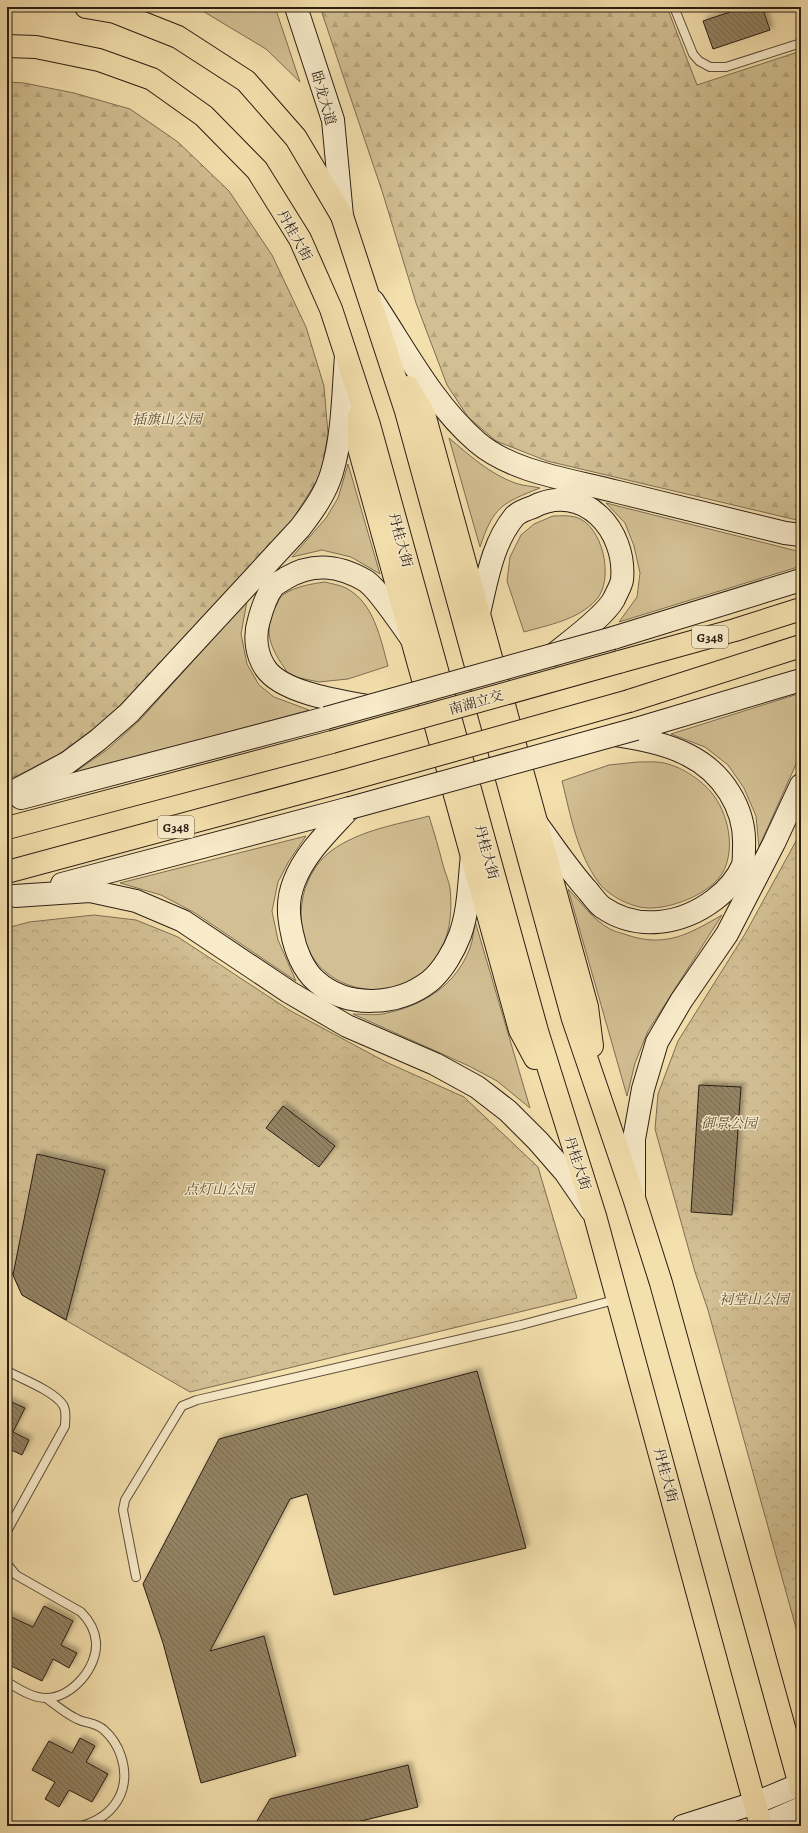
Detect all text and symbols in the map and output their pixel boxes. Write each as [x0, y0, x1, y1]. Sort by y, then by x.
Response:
street label: 卧龙大道 [307, 69, 340, 128]
street label: 丹桂大街 [273, 206, 316, 264]
park label: 插旗山公园 [132, 410, 204, 429]
street label: 丹桂大街 [384, 511, 417, 570]
road number: G348 [692, 626, 728, 648]
street label: 南湖立交 [447, 686, 506, 719]
road number: G348 [158, 816, 194, 838]
street label: 丹桂大街 [470, 823, 503, 882]
park label: 御景公园 [701, 1114, 759, 1133]
street label: 丹桂大街 [560, 1134, 595, 1193]
park label: 点灯山公园 [184, 1180, 256, 1199]
park label: 祠堂山公园 [719, 1290, 791, 1309]
street label: 丹桂大街 [649, 1446, 682, 1505]

